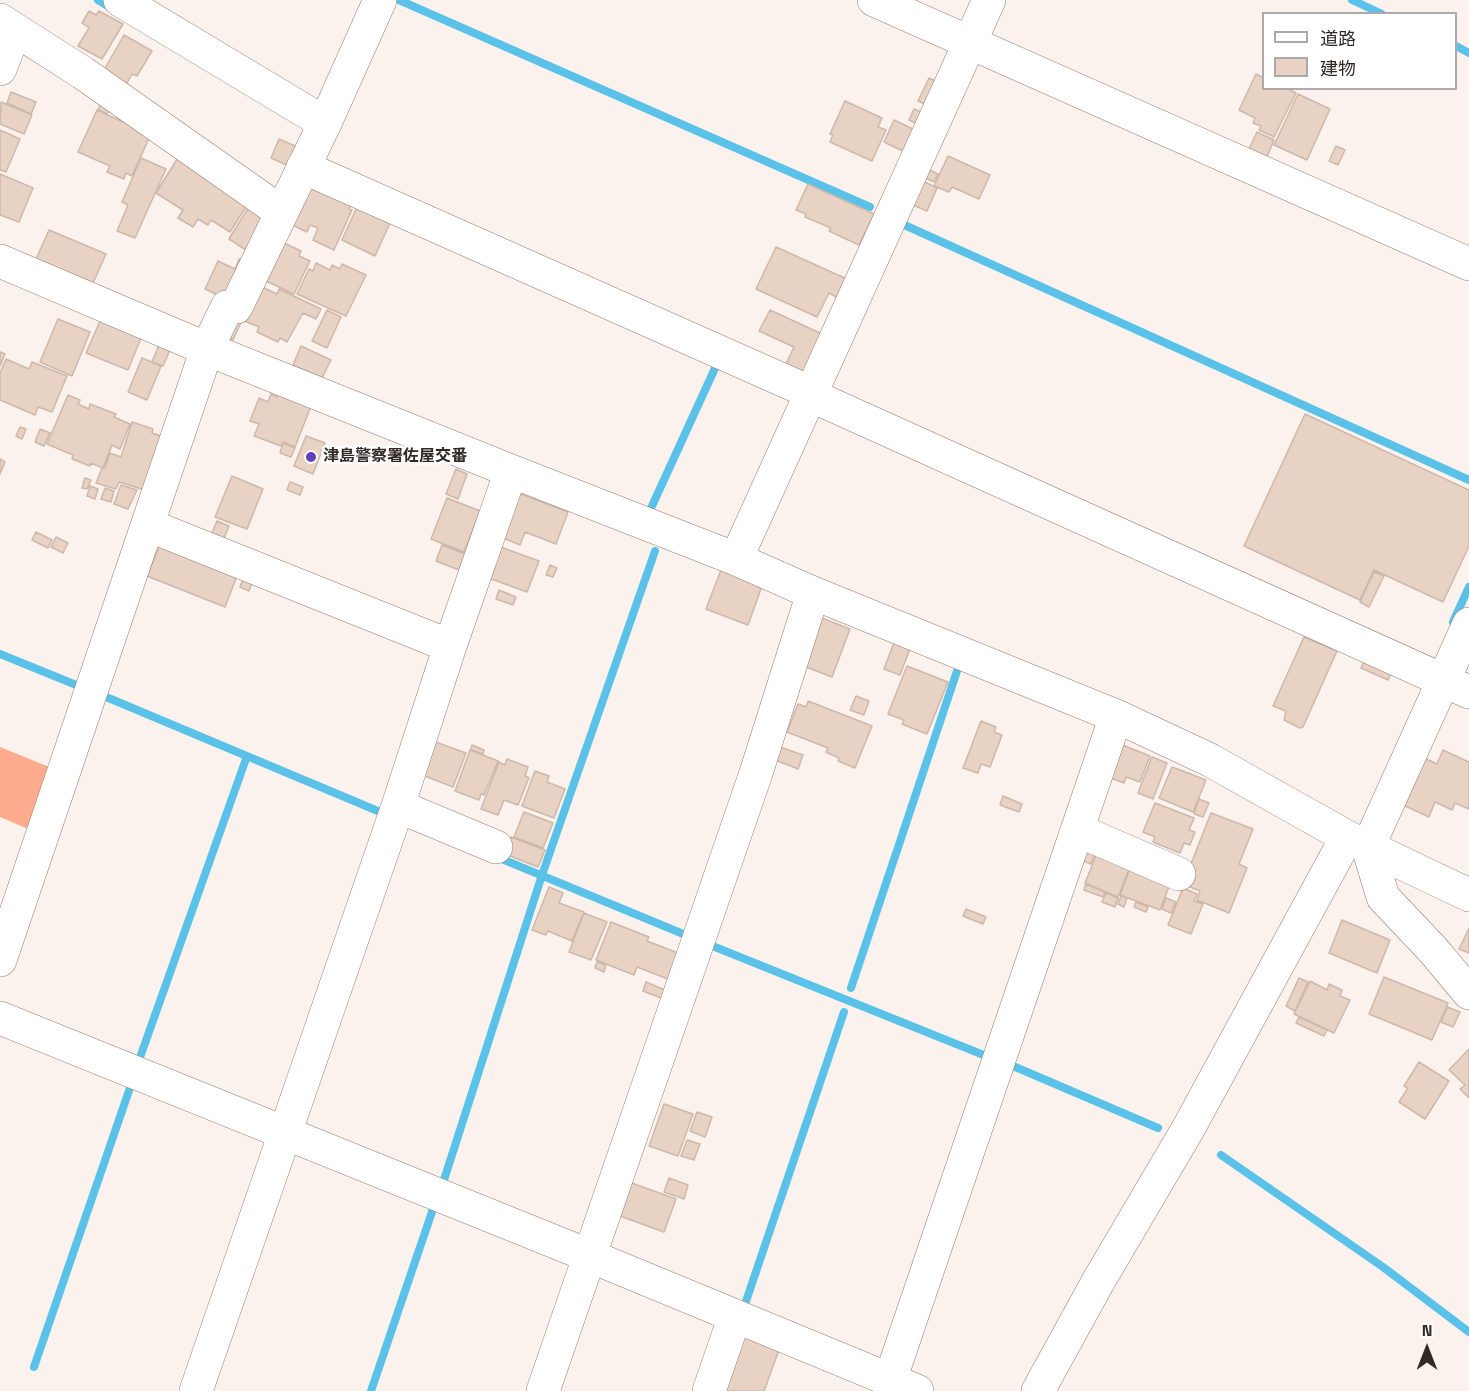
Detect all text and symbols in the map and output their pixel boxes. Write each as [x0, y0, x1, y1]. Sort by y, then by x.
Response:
legend [1262, 12, 1457, 90]
text: 道路 [1320, 27, 1356, 50]
text: 建物 [1320, 57, 1356, 80]
place label: 津島警察署佐屋交番 [323, 447, 467, 467]
marker: 津島警察署佐屋交番 [304, 450, 318, 464]
north arrow [1397, 1319, 1457, 1379]
text: N [1422, 1320, 1432, 1341]

